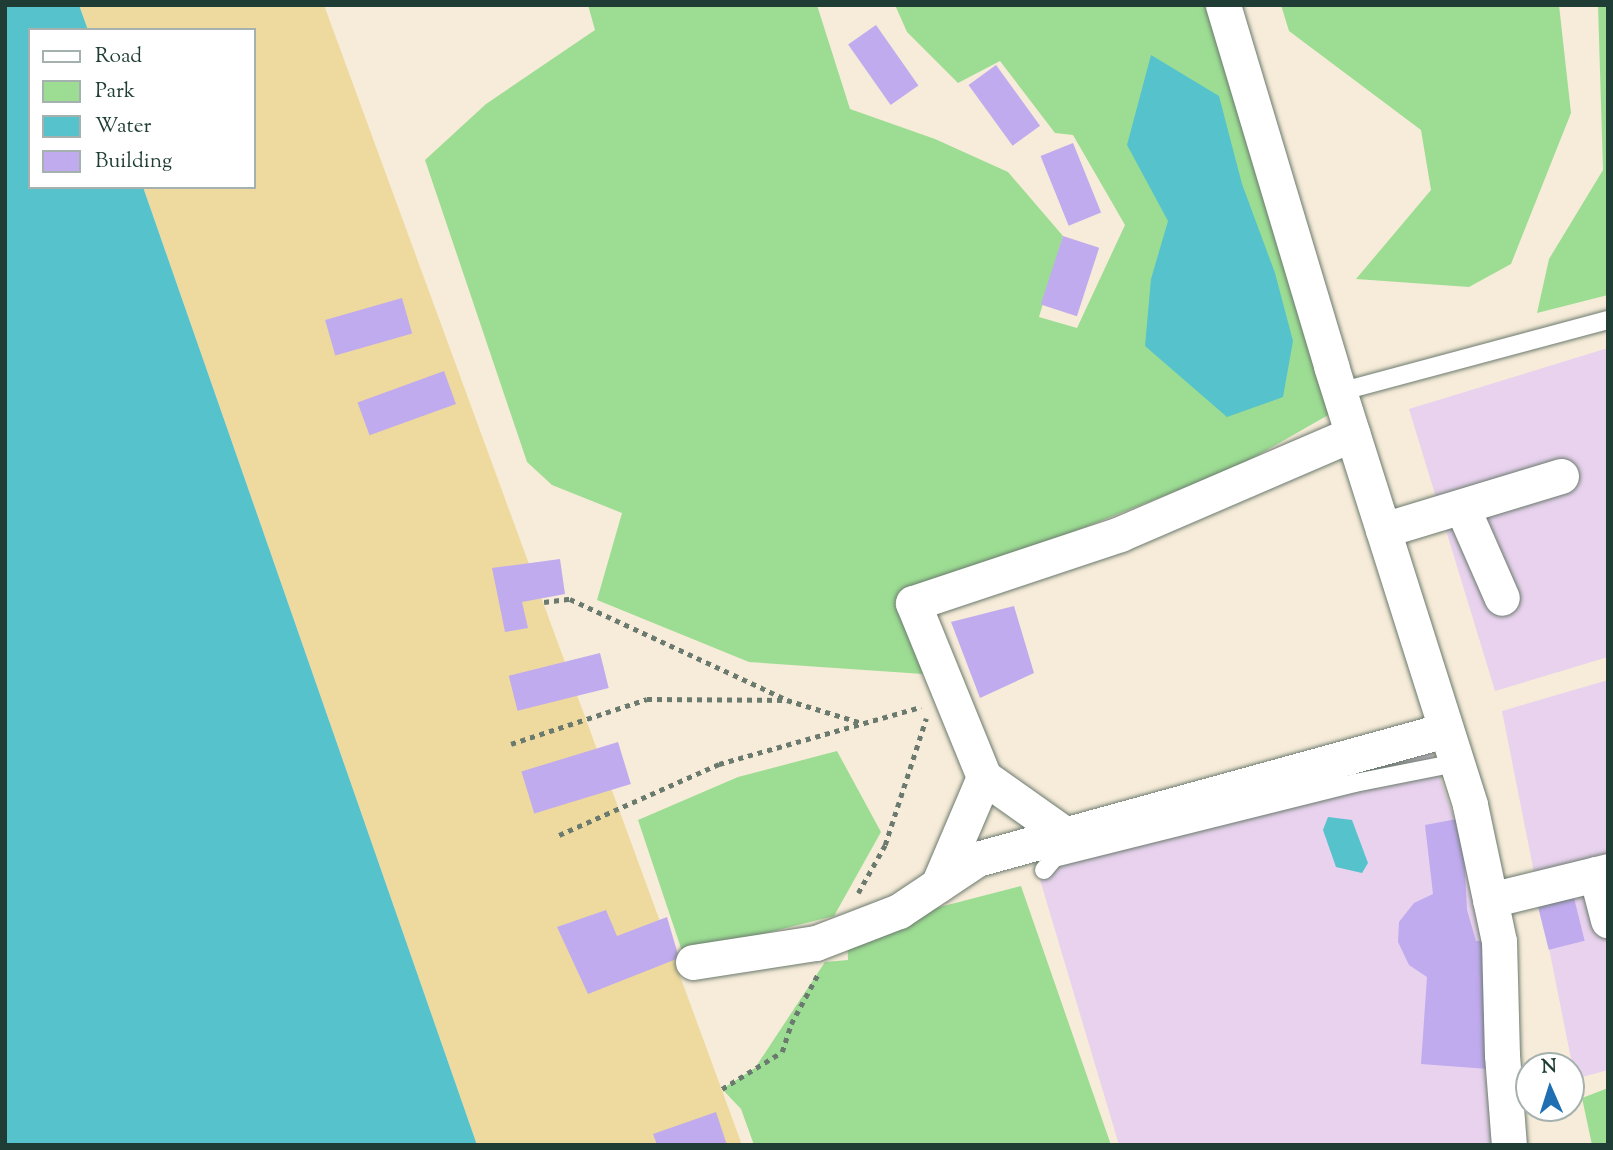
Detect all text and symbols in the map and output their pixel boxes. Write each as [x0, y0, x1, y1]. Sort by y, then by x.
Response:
legend [28, 28, 256, 189]
text: Road [95, 42, 142, 72]
text: Park [95, 77, 135, 107]
text: Water [95, 112, 151, 142]
text: Building [95, 147, 172, 177]
north arrow [1515, 1052, 1585, 1122]
text: N [1541, 1054, 1557, 1081]

